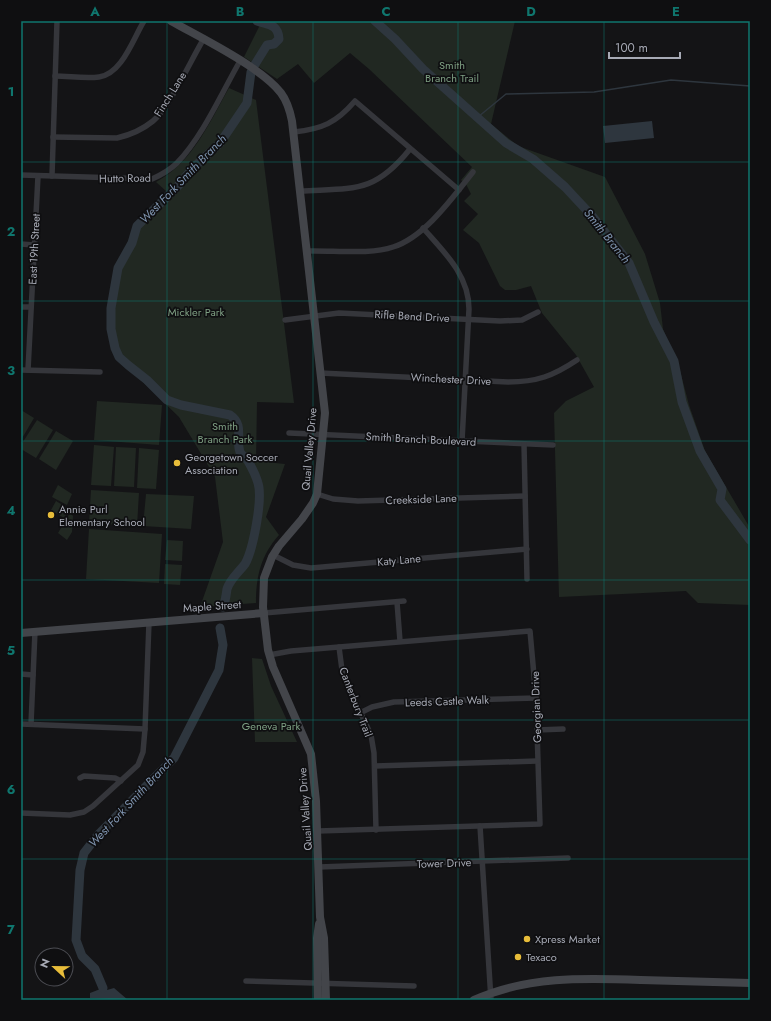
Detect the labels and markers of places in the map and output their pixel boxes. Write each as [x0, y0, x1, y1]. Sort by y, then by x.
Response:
place label: Georgetown Soccer Association [185, 449, 278, 478]
marker: Georgetown Soccer Association [172, 458, 182, 468]
place label: Annie Purl Elementary School [59, 501, 145, 530]
marker: Annie Purl Elementary School [46, 510, 56, 520]
place label: Xpress Market [535, 931, 600, 947]
marker: Xpress Market [522, 934, 532, 944]
place label: Texaco [526, 949, 557, 965]
marker: Texaco [513, 952, 523, 962]

